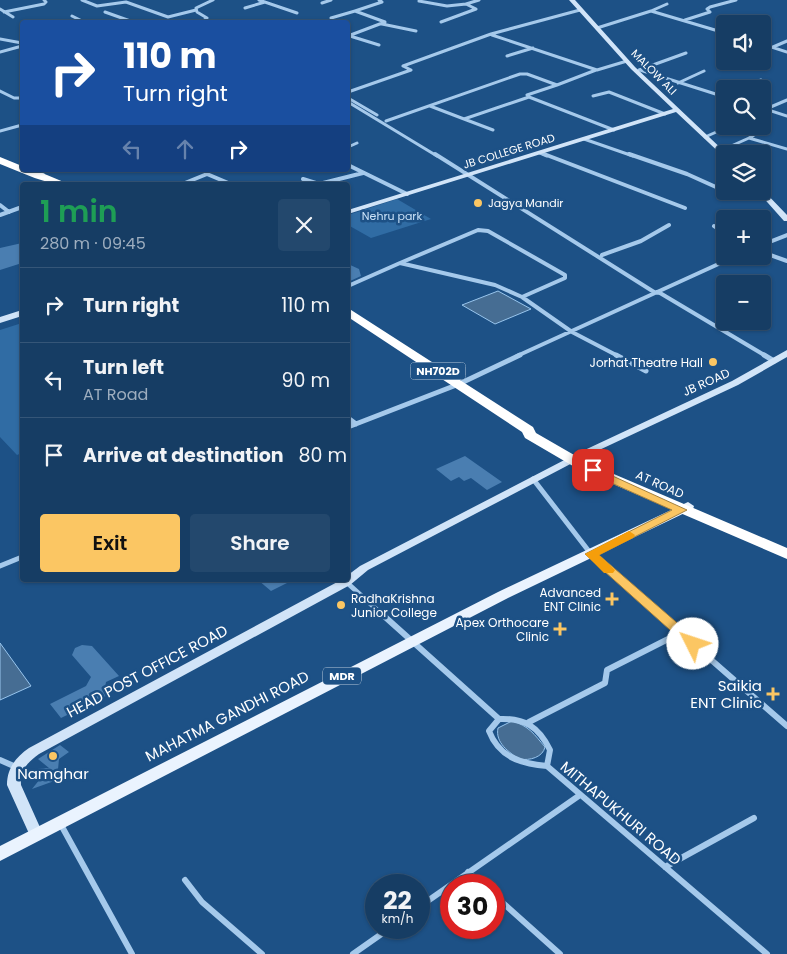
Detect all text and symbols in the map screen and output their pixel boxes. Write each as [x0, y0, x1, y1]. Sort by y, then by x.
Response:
map controls [716, 15, 771, 330]
button: sound [716, 15, 771, 70]
text: 110 m [123, 31, 217, 80]
icon: right [40, 40, 105, 105]
street label: MALOW ALI [628, 46, 680, 98]
text: Turn right [123, 78, 228, 109]
button: search [716, 80, 771, 135]
street label: JB COLLEGE ROAD [461, 129, 557, 173]
icon: left [118, 135, 146, 163]
icon: ahead [171, 135, 199, 163]
icon: right [224, 135, 252, 163]
button: layers [716, 145, 771, 200]
text: 1 min [40, 190, 118, 233]
place label: Jagya Mandir [488, 195, 563, 211]
marker: Jagya Mandir [472, 197, 484, 209]
button: close [278, 199, 330, 251]
park label: Nehru park [362, 208, 422, 224]
button: + [716, 210, 771, 265]
text: 280 m · 09:45 [40, 232, 146, 255]
button: − [716, 275, 771, 330]
icon: right [40, 291, 68, 319]
text: Turn right [83, 292, 179, 319]
text: 110 m [281, 292, 330, 319]
text: Turn left [83, 354, 164, 381]
place label: Jorhat Theatre Hall [590, 354, 703, 371]
marker: Jorhat Theatre Hall [707, 356, 719, 368]
road number: NH702D [410, 362, 466, 380]
street label: JB ROAD [680, 364, 732, 400]
icon: left [40, 366, 68, 394]
text: 90 m [281, 367, 330, 394]
text: AT Road [83, 383, 148, 406]
icon: arrive [40, 441, 68, 469]
text: Arrive at destination [83, 442, 284, 469]
text: 80 m [299, 442, 347, 469]
pin [572, 449, 614, 491]
icon: arrive [579, 456, 607, 484]
street label: AT ROAD [633, 466, 687, 502]
button: Exit [40, 514, 180, 572]
button: Share [190, 514, 330, 572]
place label: Advanced ENT Clinic [539, 584, 601, 615]
place label: RadhaKrishna Junior College [351, 590, 437, 621]
marker: Advanced ENT Clinic [605, 592, 619, 606]
marker: RadhaKrishna Junior College [335, 599, 347, 611]
place label: Apex Orthocare Clinic [455, 614, 549, 645]
position arrow [666, 617, 718, 669]
street label: HEAD POST OFFICE ROAD [63, 620, 231, 722]
marker: Apex Orthocare Clinic [553, 622, 567, 636]
street label: MAHATMA GANDHI ROAD [141, 665, 313, 767]
road number: MDR [323, 668, 361, 684]
place label: Saikia ENT Clinic [690, 675, 762, 713]
marker: Saikia ENT Clinic [766, 687, 780, 701]
marker: Namghar [47, 750, 59, 762]
street label: MITHAPUKHURI ROAD [556, 756, 686, 870]
place label: Namghar [17, 763, 89, 784]
speed limit sign: 30 [440, 874, 505, 939]
text: 22 [383, 883, 412, 918]
text: km/h [382, 910, 413, 927]

